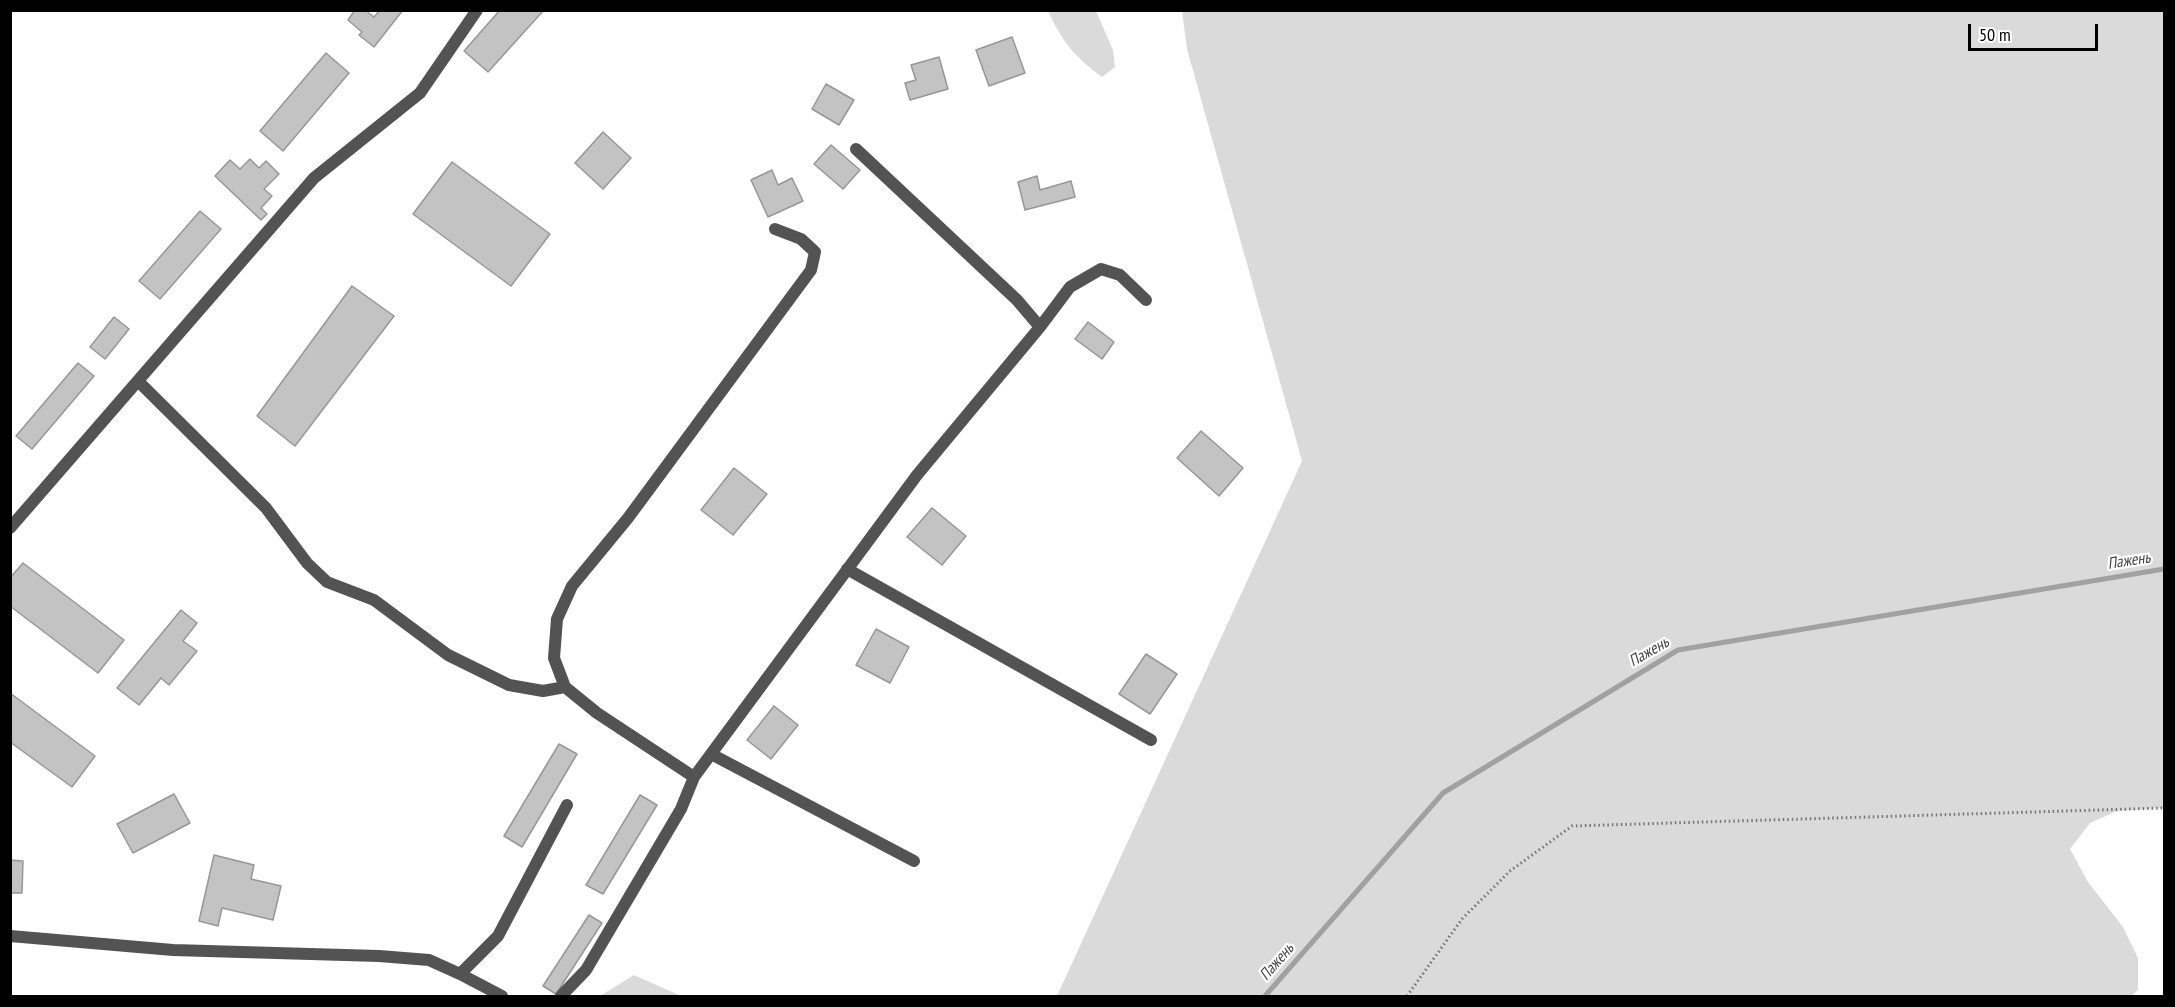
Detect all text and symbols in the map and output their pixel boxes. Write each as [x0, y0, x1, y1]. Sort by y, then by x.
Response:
scale bar [1971, 12, 2102, 50]
text: 50 m [1979, 23, 2011, 46]
water label: Пажень [2106, 548, 2152, 574]
water label: Пажень [1626, 633, 1672, 671]
water label: Пажень [1256, 940, 1298, 984]

